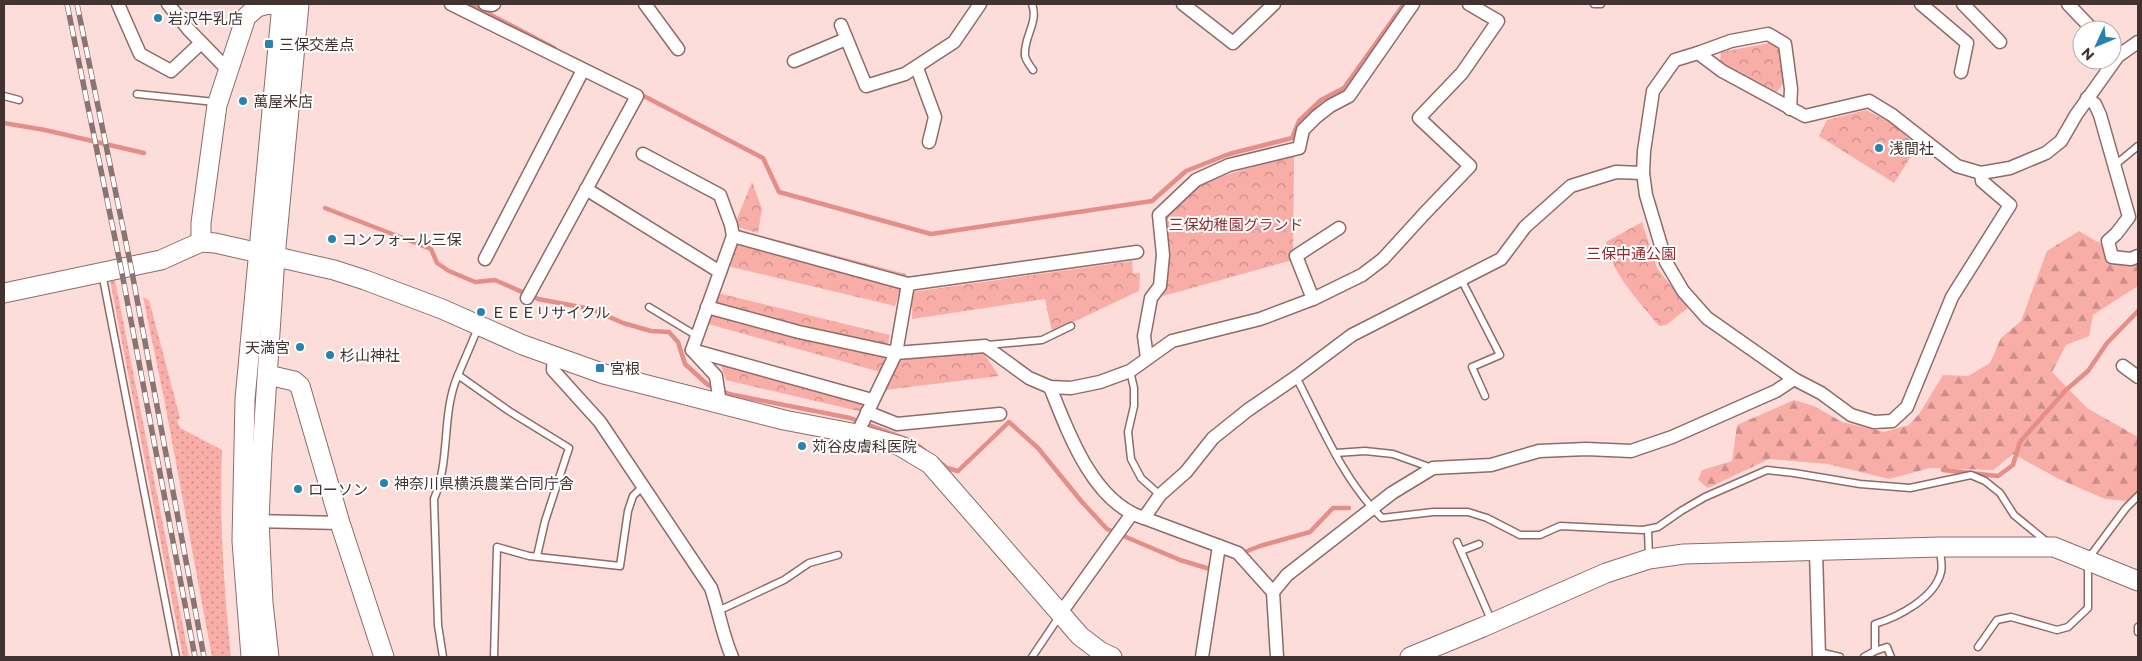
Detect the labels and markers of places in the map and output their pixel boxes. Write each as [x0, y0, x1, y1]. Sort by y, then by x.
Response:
place label: 岩沢牛乳店 [168, 9, 243, 28]
marker: 岩沢牛乳店 [152, 12, 164, 24]
place label: 三保交差点 [279, 35, 354, 54]
marker: 三保交差点 [263, 38, 275, 50]
place label: 萬屋米店 [253, 92, 313, 111]
marker: 萬屋米店 [237, 95, 249, 107]
place label: 浅間社 [1889, 139, 1934, 158]
marker: 浅間社 [1873, 142, 1885, 154]
place label: コンフォール三保 [342, 230, 462, 249]
marker: コンフォール三保 [326, 233, 338, 245]
place label: ＥＥＥリサイクル [491, 303, 610, 322]
marker: ＥＥＥリサイクル [475, 306, 487, 318]
place label: 天満宮 [245, 338, 290, 357]
marker: 天満宮 [294, 341, 306, 353]
place label: 杉山神社 [340, 346, 400, 365]
marker: 杉山神社 [324, 349, 336, 361]
place label: 宮根 [610, 359, 640, 378]
marker: 宮根 [594, 362, 606, 374]
place label: 苅谷皮膚科医院 [812, 437, 917, 456]
marker: 苅谷皮膚科医院 [796, 440, 808, 452]
place label: 神奈川県横浜農業合同庁舎 [394, 474, 574, 493]
marker: 神奈川県横浜農業合同庁舎 [378, 477, 390, 489]
place label: ローソン [308, 480, 368, 499]
marker: ローソン [292, 483, 304, 495]

